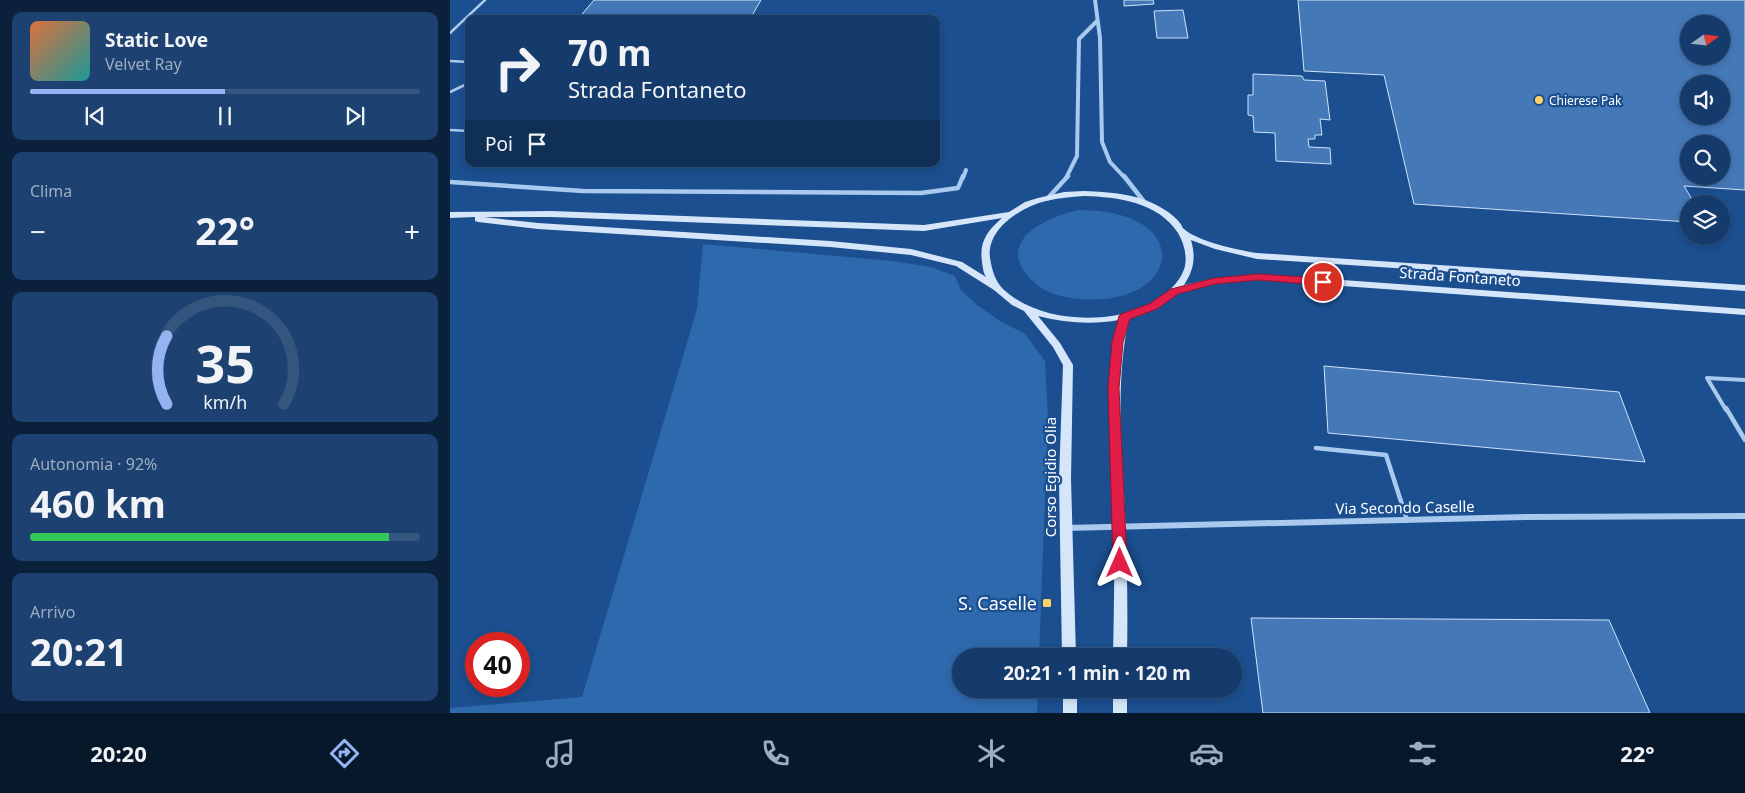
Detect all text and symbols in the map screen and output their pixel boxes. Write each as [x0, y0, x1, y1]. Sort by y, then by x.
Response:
north arrow [1680, 15, 1730, 65]
map controls [1680, 15, 1730, 245]
text: Static Love [105, 27, 208, 53]
text: 70 m [568, 29, 651, 76]
icon: right [485, 35, 550, 100]
text: Velvet Ray [105, 53, 182, 75]
text: Strada Fontaneto [568, 74, 746, 104]
button: sound [1680, 75, 1730, 125]
place label: Chierese Pak [1549, 92, 1622, 109]
marker: Chierese Pak [1533, 94, 1545, 106]
icon: previous [81, 102, 109, 130]
icon: pause [211, 102, 239, 130]
icon: next [341, 102, 369, 130]
icon: arrive [523, 130, 551, 158]
text: Poi [485, 131, 513, 157]
button: search [1680, 135, 1730, 185]
text: Clima [30, 180, 72, 202]
button: layers [1680, 195, 1730, 245]
text: 22° [195, 204, 255, 256]
text: − [30, 212, 46, 250]
text: + [404, 212, 420, 250]
pin [1302, 261, 1344, 303]
street label: Strada Fontaneto [1399, 262, 1521, 290]
icon: arrive [1309, 268, 1337, 296]
text: 35 [195, 327, 255, 398]
text: km/h [203, 390, 247, 414]
street label: Corso Egidio Olia [1040, 417, 1060, 537]
text: Autonomia · 92% [30, 453, 157, 475]
text: 460 km [30, 477, 166, 529]
street label: Via Secondo Caselle [1335, 496, 1475, 518]
position arrow [1093, 536, 1145, 588]
place label: S. Caselle [958, 591, 1037, 615]
marker: S. Caselle [1041, 597, 1053, 609]
text: Arrivo [30, 601, 75, 623]
text: 20:21 [30, 625, 128, 677]
speed limit sign: 40 [465, 632, 530, 697]
text: 20:21 · 1 min · 120 m [1003, 660, 1191, 686]
icon: directions [327, 736, 362, 771]
icon: music [543, 736, 578, 771]
icon: phone [758, 736, 793, 771]
icon: climate [974, 736, 1009, 771]
icon: car [1189, 736, 1224, 771]
icon: filters [1405, 736, 1440, 771]
text: 20:20 [90, 738, 147, 768]
text: 22° [1620, 738, 1655, 768]

